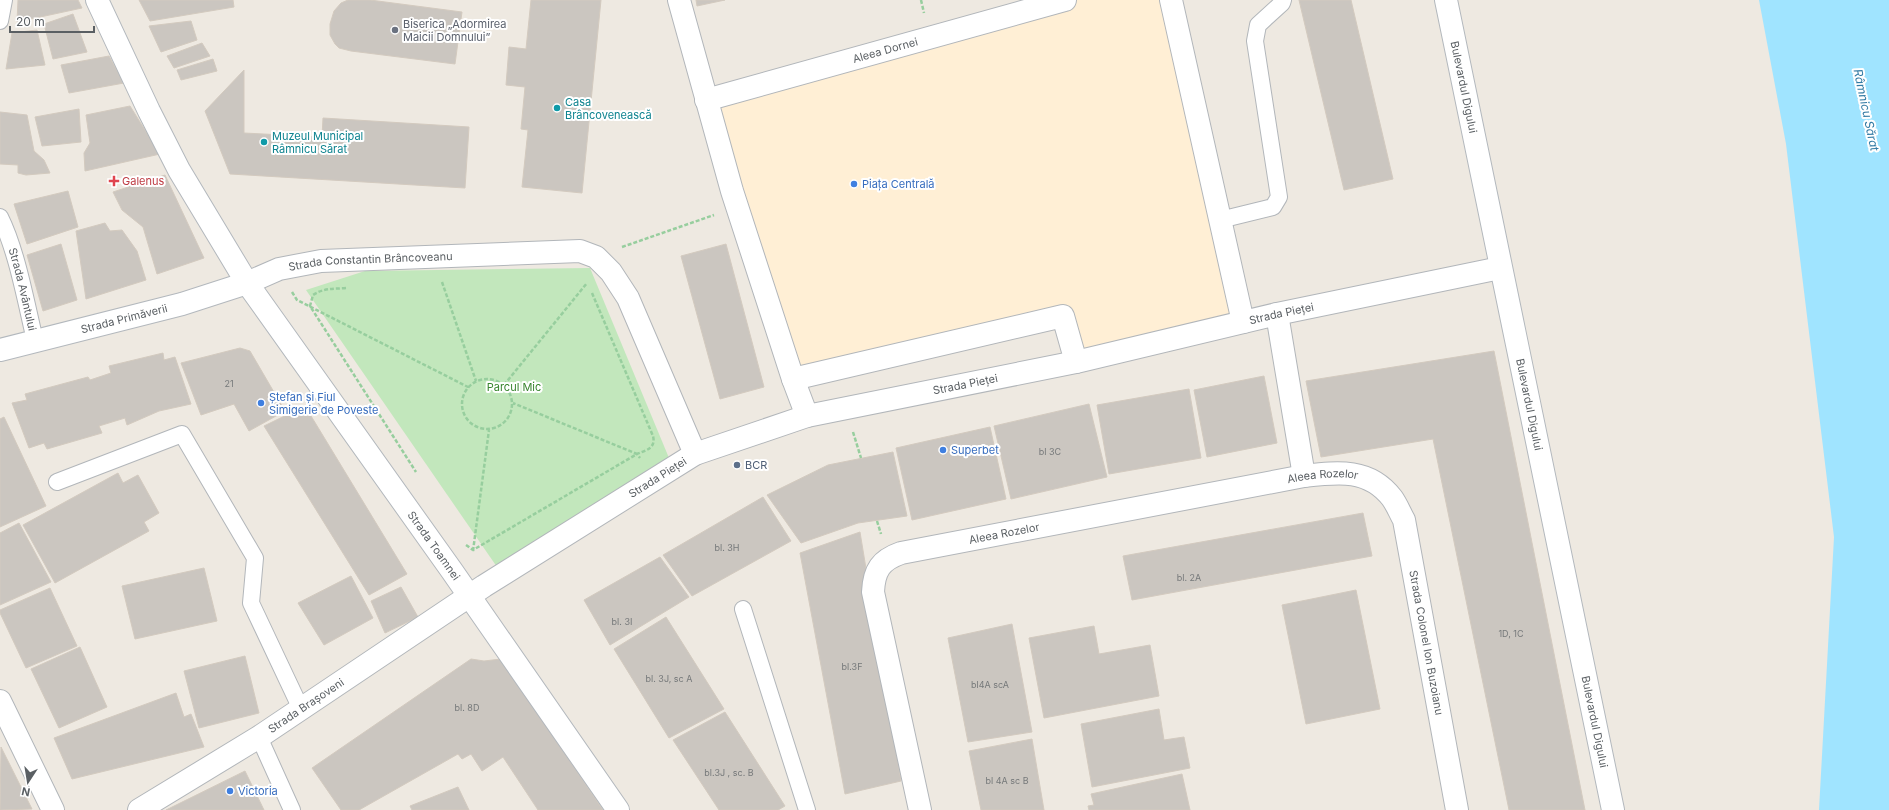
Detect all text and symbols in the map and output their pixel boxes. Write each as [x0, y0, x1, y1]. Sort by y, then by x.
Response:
scale bar [10, 8, 94, 34]
text: 20 m [16, 14, 45, 29]
place label: Biserica „Adormirea Maicii Domnului” [403, 17, 507, 44]
marker: Biserica „Adormirea Maicii Domnului” [390, 25, 400, 35]
street label: Aleea Dornei [851, 34, 919, 66]
street label: Bulevardul Digului [1448, 40, 1480, 134]
water label: Râmnicu Sărat [1850, 67, 1883, 153]
place label: Casa Brâncovenească [565, 95, 652, 122]
marker: Casa Brâncovenească [552, 103, 562, 113]
place label: Muzeul Municipal Râmnicu Sărat [272, 129, 363, 156]
marker: Muzeul Municipal Râmnicu Sărat [259, 137, 269, 147]
place label: Galenus [122, 174, 164, 188]
marker: Galenus [109, 176, 119, 186]
place label: Piața Centrală [862, 177, 935, 191]
marker: Piața Centrală [849, 179, 859, 189]
street label: Strada Avântului [6, 246, 40, 332]
street label: Strada Constantin Brâncoveanu [287, 249, 453, 274]
street label: Strada Pieței [1248, 300, 1315, 327]
street label: Strada Primăverii [79, 301, 169, 336]
street label: Bulevardul Digului [1513, 357, 1546, 452]
street label: Strada Pieței [932, 371, 999, 398]
house number: 21 [224, 378, 234, 389]
park label: Parcul Mic [487, 380, 541, 394]
place label: Ștefan și Fiul Simigerie de Poveste [269, 390, 378, 417]
marker: Ștefan și Fiul Simigerie de Poveste [256, 398, 266, 408]
place label: Superbet [951, 443, 999, 457]
marker: Superbet [938, 445, 948, 455]
house number: bl 3C [1039, 446, 1062, 457]
street label: Strada Pieței [626, 454, 689, 501]
place label: BCR [745, 458, 767, 472]
marker: BCR [732, 460, 742, 470]
street label: Aleea Rozelor [1286, 466, 1360, 486]
street label: Strada Toamnei [405, 508, 463, 583]
street label: Aleea Rozelor [968, 520, 1041, 547]
house number: bl. 3H [714, 542, 740, 553]
street label: Strada Colonel Ion Buzoianu [1406, 569, 1447, 716]
house number: bl. 2A [1177, 572, 1201, 583]
house number: bl. 3I [612, 616, 632, 627]
house number: 1D, 1C [1498, 628, 1524, 639]
house number: bl.3F [842, 661, 862, 672]
house number: bl. 3J, sc A [646, 673, 692, 684]
street label: Strada Brașoveni [265, 675, 347, 736]
street label: Bulevardul Digului [1579, 675, 1611, 769]
house number: bl4A scA [971, 679, 1009, 690]
house number: bl. 8D [455, 702, 479, 713]
north arrow [8, 762, 48, 802]
house number: bl.3J , sc. B [704, 767, 754, 778]
house number: bl 4A sc B [985, 775, 1029, 786]
text: N [20, 784, 31, 800]
place label: Victoria [238, 784, 278, 798]
marker: Victoria [225, 786, 235, 796]

